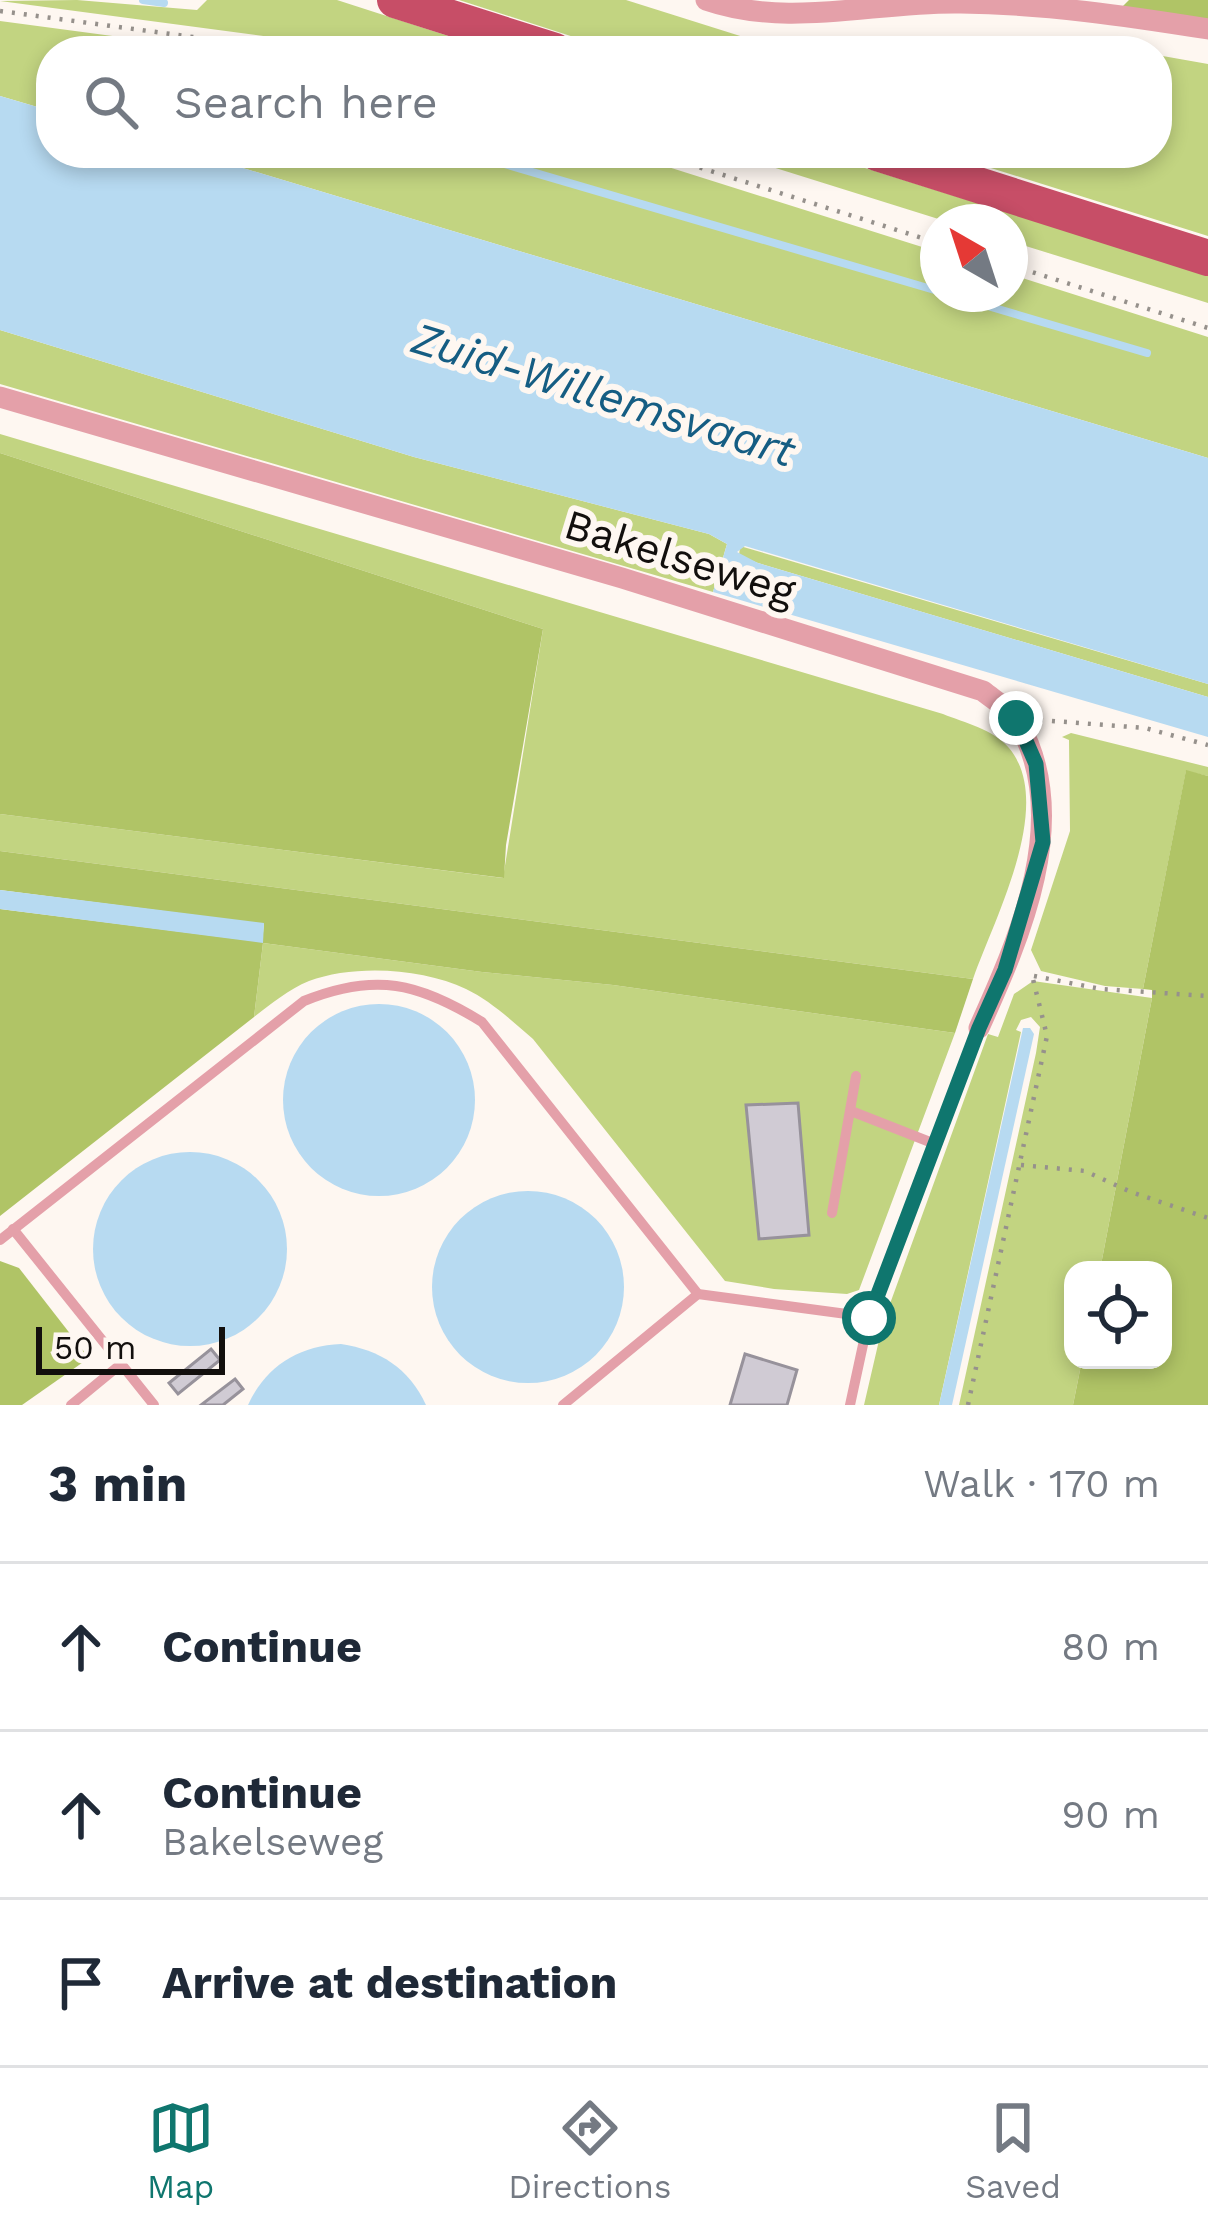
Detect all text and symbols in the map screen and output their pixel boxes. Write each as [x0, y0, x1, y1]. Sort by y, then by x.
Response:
search box [36, 36, 1172, 168]
icon: search [78, 69, 144, 135]
text: Search here [174, 76, 438, 129]
north arrow [920, 204, 1028, 312]
water label: Zuid-Willemsvaart [405, 311, 802, 478]
street label: Bakelseweg [559, 499, 802, 616]
route end [989, 691, 1043, 745]
map controls [1064, 1261, 1172, 1369]
button: locate [1064, 1261, 1172, 1369]
route start [842, 1291, 896, 1345]
scale bar [36, 1321, 225, 1374]
text: 50 m [54, 1328, 136, 1367]
text: 3 min [48, 1454, 187, 1513]
text: Walk · 170 m [923, 1461, 1160, 1506]
icon: ahead [48, 1614, 114, 1680]
text: Continue [162, 1620, 362, 1673]
text: 80 m [1061, 1624, 1160, 1669]
text: Continue [162, 1766, 362, 1819]
icon: ahead [48, 1782, 114, 1848]
text: 90 m [1061, 1792, 1160, 1837]
text: Bakelseweg [162, 1819, 383, 1864]
icon: arrive [48, 1950, 114, 2016]
text: Arrive at destination [162, 1956, 617, 2009]
tab: Map [147, 2095, 214, 2206]
tab: Directions [508, 2095, 671, 2206]
tab: Saved [965, 2095, 1061, 2206]

